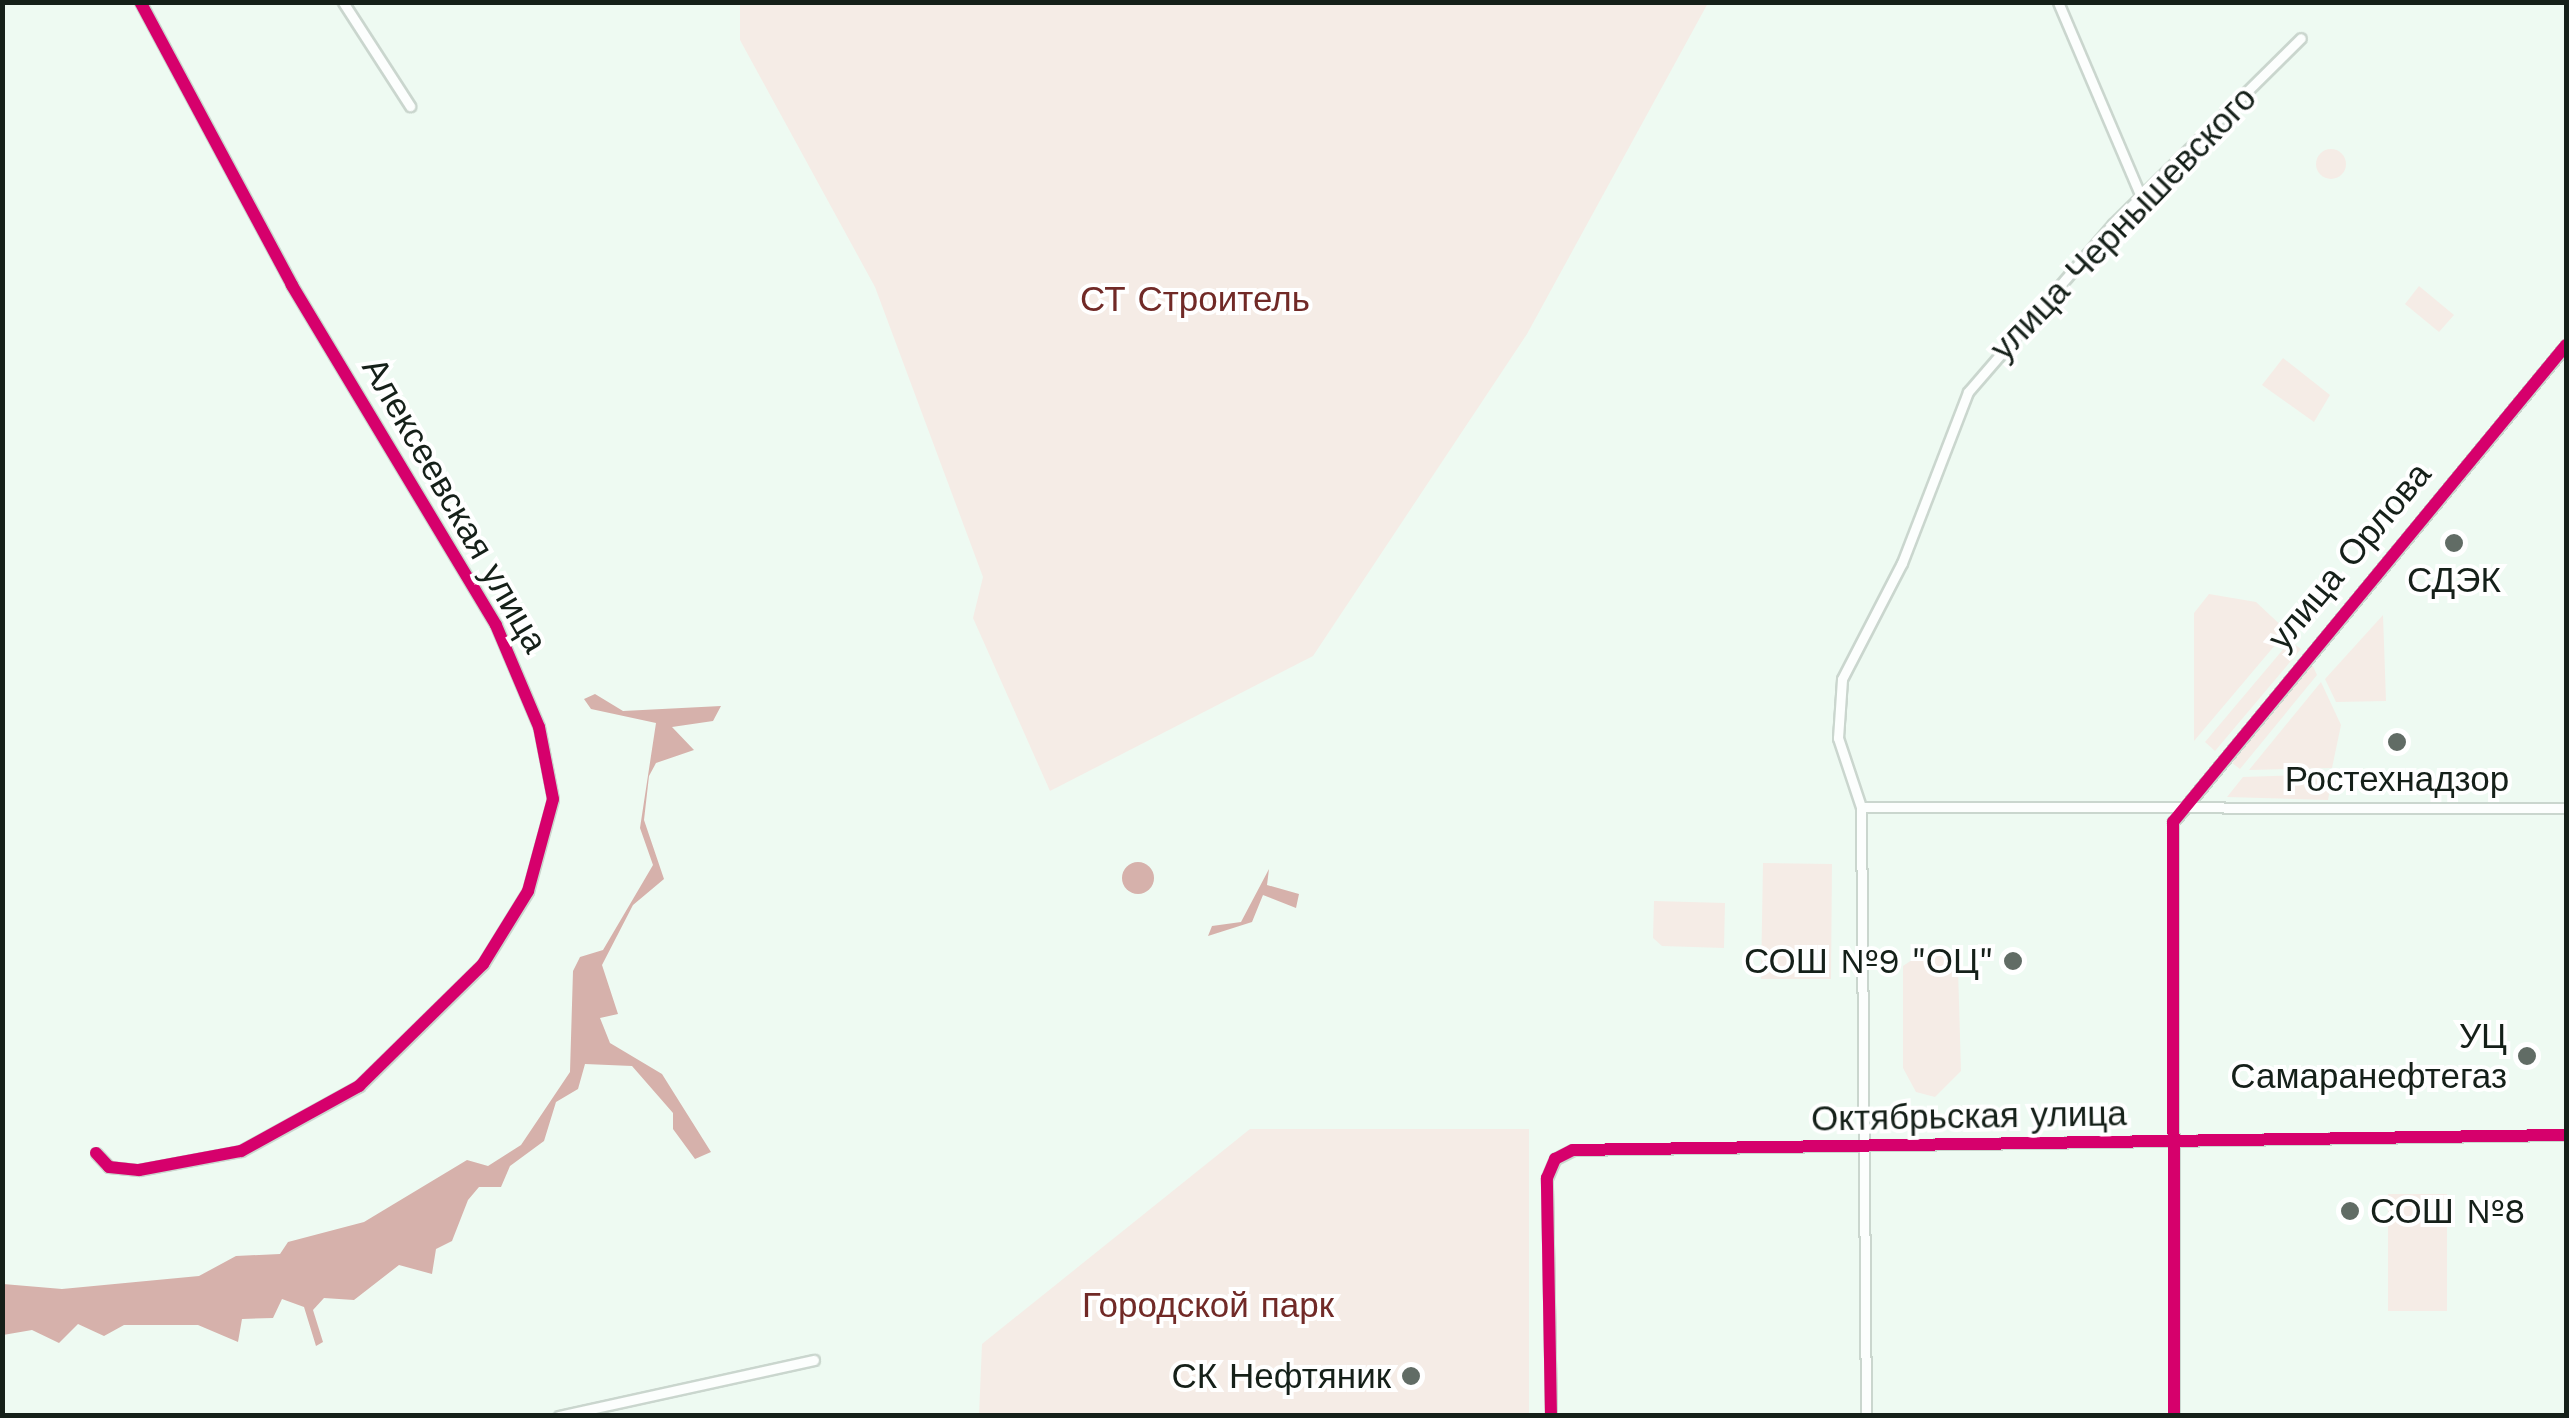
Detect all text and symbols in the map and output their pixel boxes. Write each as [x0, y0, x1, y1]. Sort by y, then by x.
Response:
street label: улица Чернышевского [1981, 77, 2265, 369]
park label: СТ Строитель [1080, 278, 1310, 320]
street label: Алексеевская улица [353, 350, 557, 660]
street label: улица Орлова [2258, 454, 2440, 658]
marker: СДЭК [2443, 532, 2465, 554]
place label: СДЭК [2407, 559, 2501, 601]
marker: Ростехнадзор [2386, 731, 2408, 753]
place label: Ростехнадзор [2285, 758, 2509, 800]
place label: СОШ №9 "ОЦ" [1744, 940, 1993, 982]
marker: СОШ №9 "ОЦ" [2002, 950, 2024, 972]
place label: УЦ Самаранефтегаз [2230, 1015, 2507, 1097]
marker: УЦ Самаранефтегаз [2516, 1045, 2538, 1067]
street label: Октябрьская улица [1811, 1092, 2127, 1140]
place label: СОШ №8 [2370, 1190, 2526, 1232]
marker: СОШ №8 [2339, 1200, 2361, 1222]
park label: Городской парк [1082, 1284, 1334, 1326]
place label: СК Нефтяник [1171, 1355, 1391, 1397]
marker: СК Нефтяник [1400, 1365, 1422, 1387]

